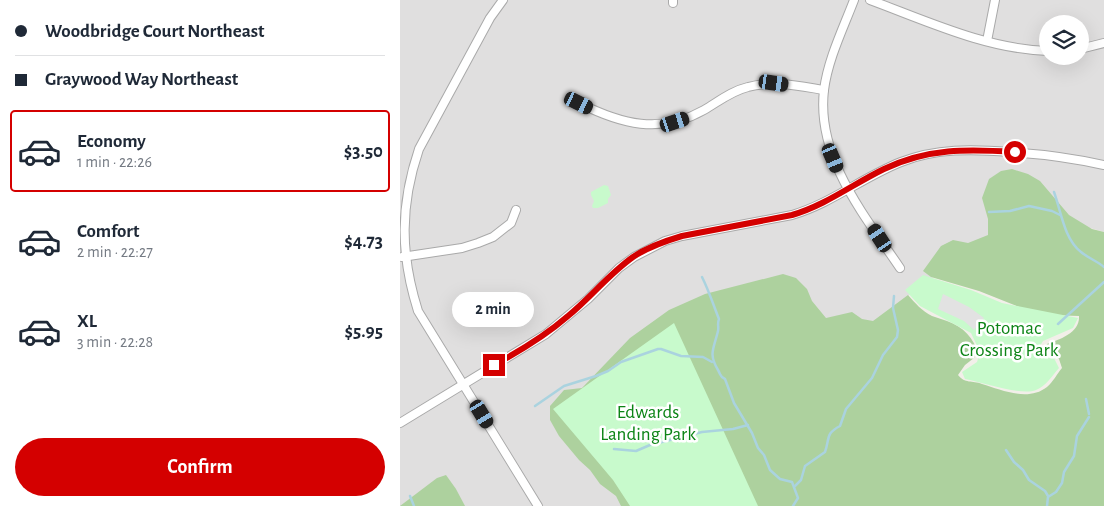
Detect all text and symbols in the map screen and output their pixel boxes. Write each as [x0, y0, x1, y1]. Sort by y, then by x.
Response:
map controls [1039, 15, 1089, 65]
button: layers [1039, 15, 1089, 65]
text: Woodbridge Court Northeast [45, 22, 265, 41]
text: Graywood Way Northeast [45, 70, 238, 89]
car [758, 73, 789, 93]
car [562, 90, 595, 116]
car [658, 110, 691, 134]
icon: car [17, 129, 62, 174]
text: Economy [77, 132, 146, 151]
car [820, 141, 845, 175]
route start [1004, 141, 1026, 163]
text: $3.50 [344, 142, 383, 161]
text: 1 min · 22:26 [77, 154, 152, 170]
icon: car [17, 219, 62, 264]
car [865, 221, 894, 255]
text: Comfort [77, 222, 139, 241]
text: $4.73 [344, 232, 383, 251]
text: 2 min · 22:27 [77, 244, 153, 260]
callout: 2 min [453, 292, 535, 328]
text: 2 min [475, 301, 511, 317]
icon: car [17, 309, 62, 354]
text: XL [77, 312, 97, 331]
park label: Potomac Crossing Park [960, 319, 1059, 360]
text: $5.95 [345, 322, 383, 341]
text: 3 min · 22:28 [77, 334, 153, 350]
route end [483, 354, 505, 376]
car [467, 397, 496, 431]
park label: Edwards Landing Park [600, 403, 696, 444]
button: Confirm [15, 438, 385, 496]

